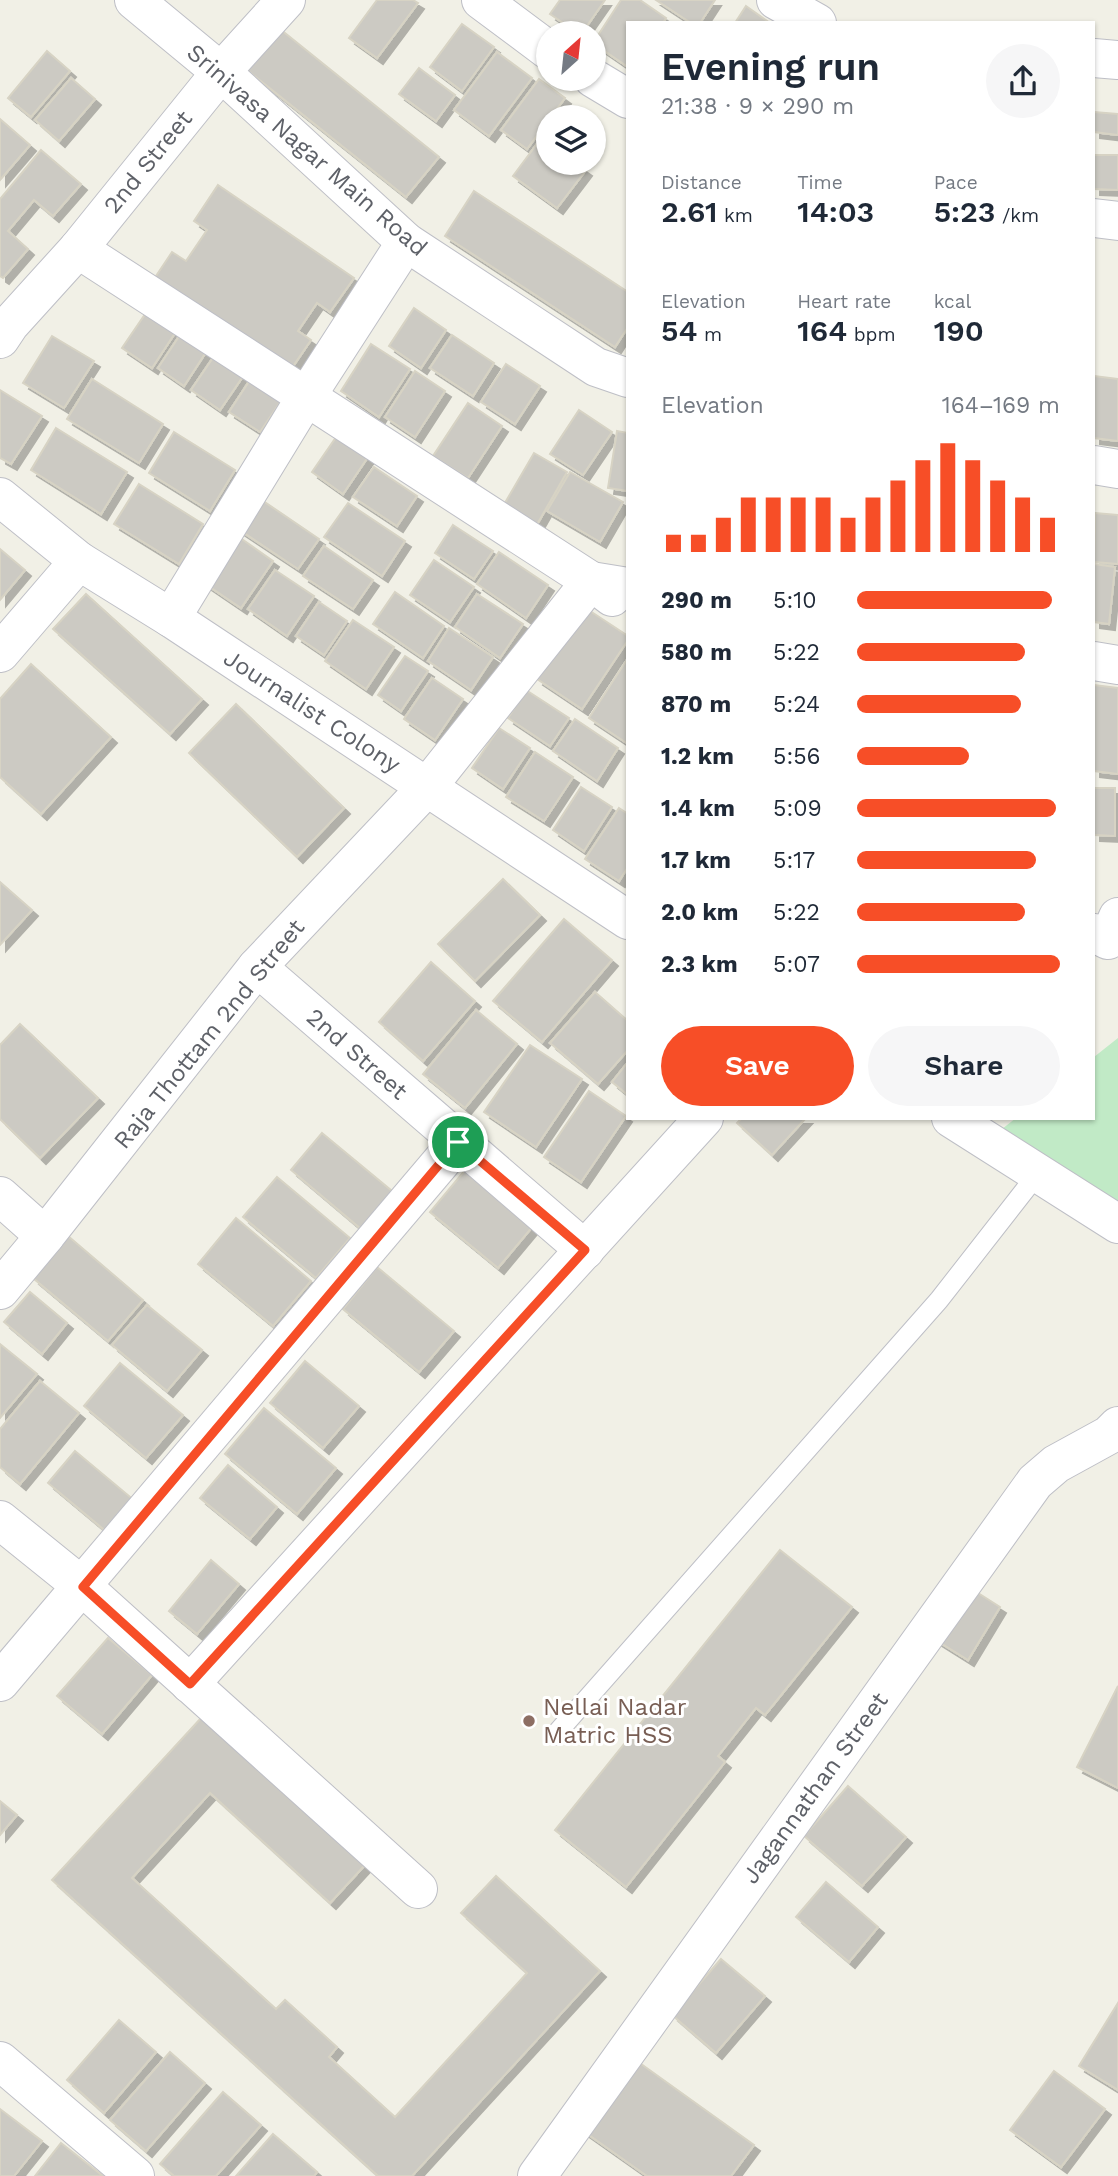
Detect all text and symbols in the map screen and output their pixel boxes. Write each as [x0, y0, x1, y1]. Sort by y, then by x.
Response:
north arrow [536, 21, 606, 91]
map controls [536, 21, 606, 175]
street label: Srinivasa Nagar Main Road [181, 38, 433, 262]
button: share [986, 44, 1060, 118]
text: Evening run [661, 45, 880, 89]
text: 21:38 · 9 × 290 m [661, 93, 854, 120]
street label: 2nd Street [98, 105, 198, 219]
button: layers [536, 105, 606, 175]
text: Distance [661, 171, 742, 194]
text: Time [797, 171, 843, 194]
text: Pace [934, 171, 978, 194]
text: 2.61 [661, 194, 717, 229]
text: 14:03 [797, 194, 874, 229]
text: 5:23 [934, 194, 996, 229]
text: km [717, 204, 753, 227]
text: /km [996, 204, 1039, 227]
text: Elevation [661, 290, 746, 313]
text: Heart rate [797, 290, 891, 313]
text: kcal [934, 290, 971, 313]
text: 54 [661, 313, 697, 348]
text: 164 [797, 313, 847, 348]
text: 190 [934, 313, 984, 348]
text: m [697, 323, 722, 346]
text: bpm [847, 323, 896, 346]
text: Elevation [661, 392, 764, 419]
text: 164–169 m [942, 392, 1060, 419]
text: 290 m [661, 587, 732, 614]
text: 5:10 [773, 587, 816, 614]
text: 580 m [661, 639, 732, 666]
text: 5:22 [773, 639, 820, 666]
street label: Journalist Colony [218, 643, 406, 779]
text: 870 m [661, 691, 731, 718]
text: 5:24 [773, 691, 820, 718]
text: 1.2 km [661, 743, 734, 770]
text: 5:56 [773, 743, 821, 770]
text: 1.4 km [661, 795, 735, 822]
text: 5:09 [773, 795, 822, 822]
text: 1.7 km [661, 847, 731, 874]
text: 5:17 [773, 847, 815, 874]
text: 2.0 km [661, 899, 739, 926]
text: 5:22 [773, 899, 820, 926]
street label: Raja Thottam 2nd Street [108, 914, 310, 1154]
text: 2.3 km [661, 951, 738, 978]
text: 5:07 [773, 951, 820, 978]
street label: 2nd Street [301, 1003, 413, 1105]
button: Save [661, 1026, 854, 1106]
button: Share [868, 1026, 1060, 1106]
pin [428, 1112, 488, 1172]
icon: arrive [439, 1123, 477, 1161]
street label: Jagannathan Street [736, 1687, 894, 1889]
place label: Nellai Nadar Matric HSS [543, 1693, 687, 1749]
marker: Nellai Nadar Matric HSS [521, 1713, 537, 1729]

